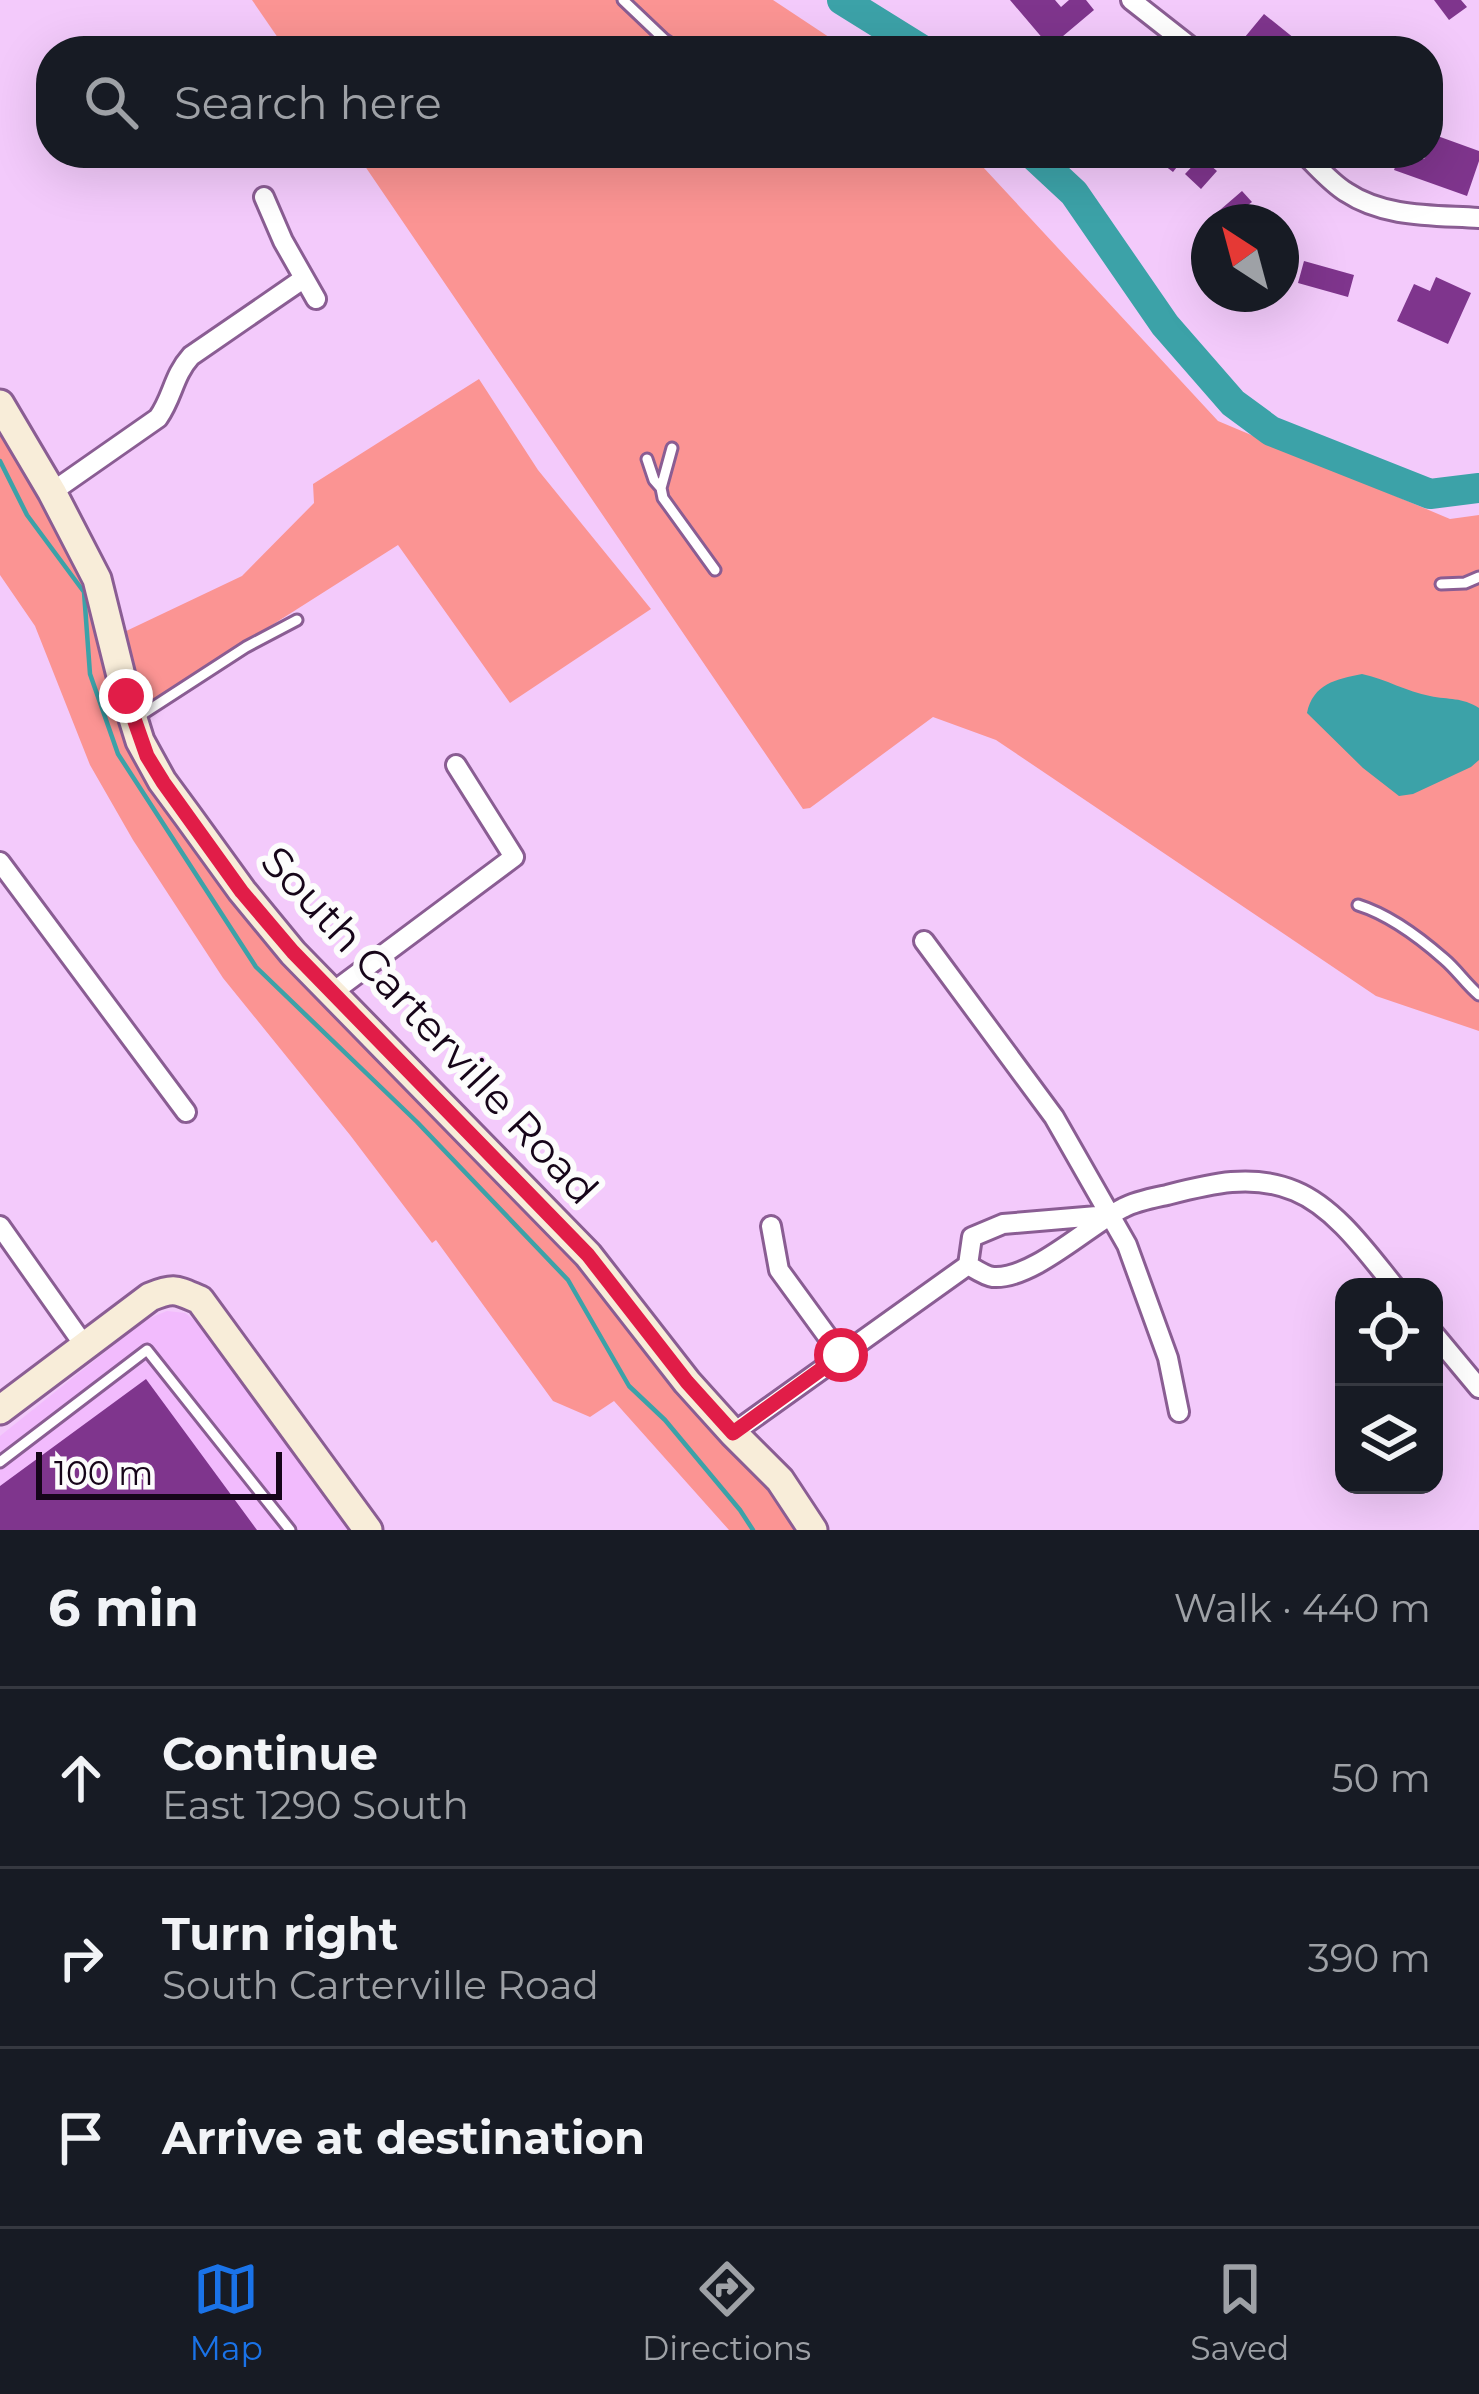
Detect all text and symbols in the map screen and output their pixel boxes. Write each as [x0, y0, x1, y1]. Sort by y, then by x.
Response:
search box [36, 36, 1443, 168]
icon: search [78, 69, 144, 135]
text: Search here [174, 75, 442, 130]
north arrow [1191, 204, 1299, 312]
route end [99, 669, 153, 723]
street label: South Carterville Road [251, 835, 609, 1215]
map controls [1335, 1278, 1443, 1494]
button: locate [1335, 1278, 1443, 1386]
route start [814, 1328, 868, 1382]
button: layers [1335, 1386, 1443, 1494]
scale bar [36, 1446, 282, 1499]
text: 100 m [54, 1453, 153, 1493]
text: 6 min [48, 1577, 199, 1639]
text: Walk · 440 m [1174, 1584, 1431, 1632]
text: Continue [162, 1726, 378, 1781]
icon: ahead [48, 1745, 114, 1811]
text: 50 m [1332, 1754, 1431, 1802]
text: East 1290 South [162, 1781, 469, 1829]
text: Turn right [162, 1906, 398, 1961]
icon: right [48, 1925, 114, 1991]
text: 390 m [1308, 1934, 1431, 1982]
text: South Carterville Road [162, 1961, 599, 2009]
icon: arrive [48, 2105, 114, 2171]
text: Arrive at destination [162, 2110, 645, 2165]
tab: Map [190, 2256, 263, 2368]
tab: Directions [642, 2256, 811, 2368]
tab: Saved [1190, 2256, 1289, 2368]

